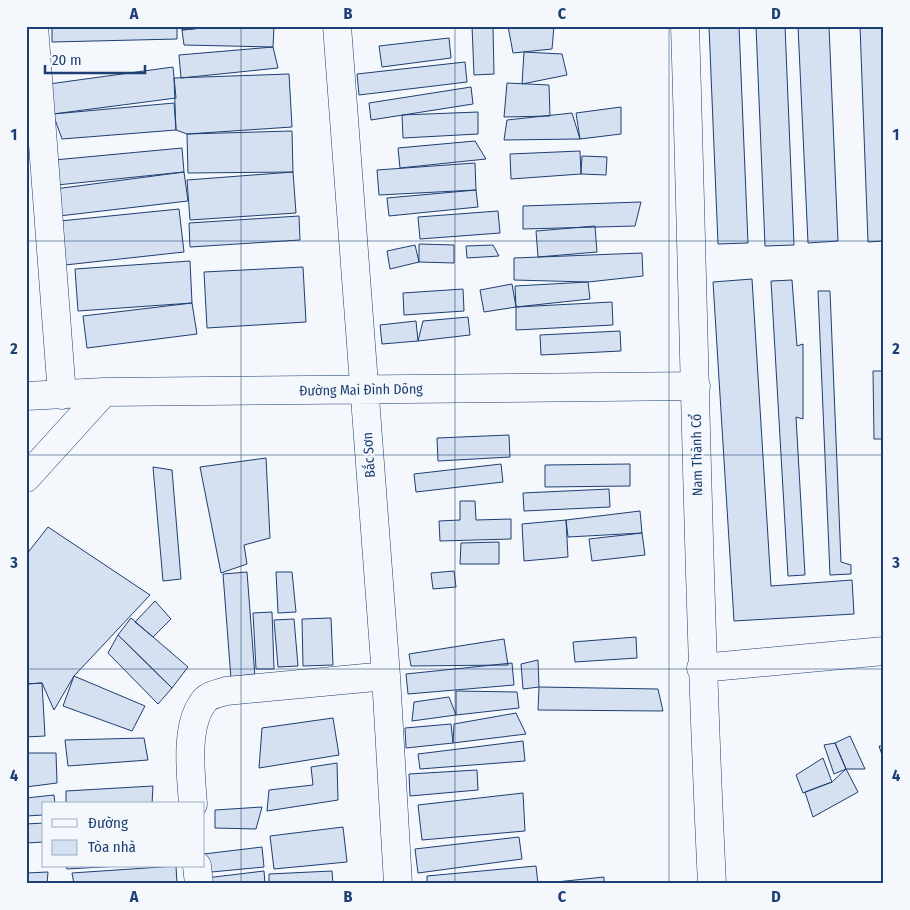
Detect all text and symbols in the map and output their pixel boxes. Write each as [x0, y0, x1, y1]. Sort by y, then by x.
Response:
text: A [129, 4, 139, 23]
text: B [344, 4, 353, 23]
text: C [558, 4, 567, 23]
text: D [771, 4, 781, 23]
scale bar [45, 42, 145, 74]
text: 20 m [52, 51, 82, 69]
text: 1 [11, 125, 17, 144]
text: 1 [893, 125, 899, 144]
text: 2 [9, 339, 18, 358]
text: 2 [891, 339, 900, 358]
street label: Đường Mai Đình Dõng [299, 380, 423, 400]
street label: Nam Thành Cổ [687, 414, 706, 496]
street label: Bắc Sơn [358, 432, 379, 478]
text: 3 [9, 553, 18, 572]
text: 3 [891, 553, 900, 572]
text: 4 [10, 766, 18, 785]
text: 4 [892, 766, 900, 785]
legend [42, 802, 205, 868]
text: Đường [88, 814, 128, 832]
text: Tòa nhà [88, 838, 136, 856]
text: A [129, 887, 139, 906]
text: B [344, 887, 353, 906]
text: C [558, 887, 567, 906]
text: D [771, 887, 781, 906]

